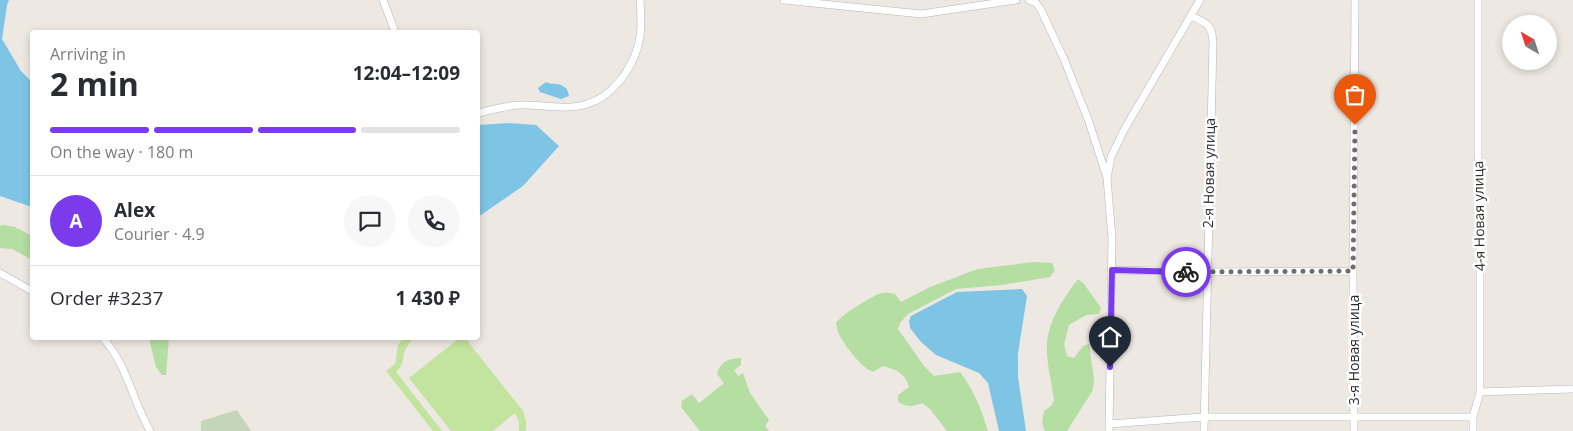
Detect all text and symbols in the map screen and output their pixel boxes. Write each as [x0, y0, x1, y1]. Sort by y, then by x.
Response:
north arrow [1502, 15, 1558, 70]
map controls [1502, 15, 1557, 70]
text: Arriving in [50, 43, 126, 65]
text: 12:04–12:09 [353, 60, 460, 86]
text: 2 min [50, 62, 139, 105]
pin [1334, 74, 1376, 125]
icon: bag [1341, 81, 1369, 109]
street label: 2-я Новая улица [1198, 118, 1219, 228]
text: On the way · 180 m [50, 141, 193, 163]
street label: 4-я Новая улица [1468, 161, 1489, 271]
button: chat [344, 195, 396, 247]
button: phone [408, 195, 460, 247]
text: Alex [114, 197, 155, 223]
text: A [69, 208, 83, 234]
text: Courier · 4.9 [114, 223, 205, 245]
courier [1161, 247, 1211, 297]
icon: bike [1172, 258, 1200, 286]
text: Order #3237 [50, 285, 163, 311]
text: 1 430 ₽ [396, 285, 460, 311]
street label: 3-я Новая улица [1344, 295, 1363, 405]
pin [1089, 316, 1131, 367]
icon: home [1096, 323, 1124, 351]

